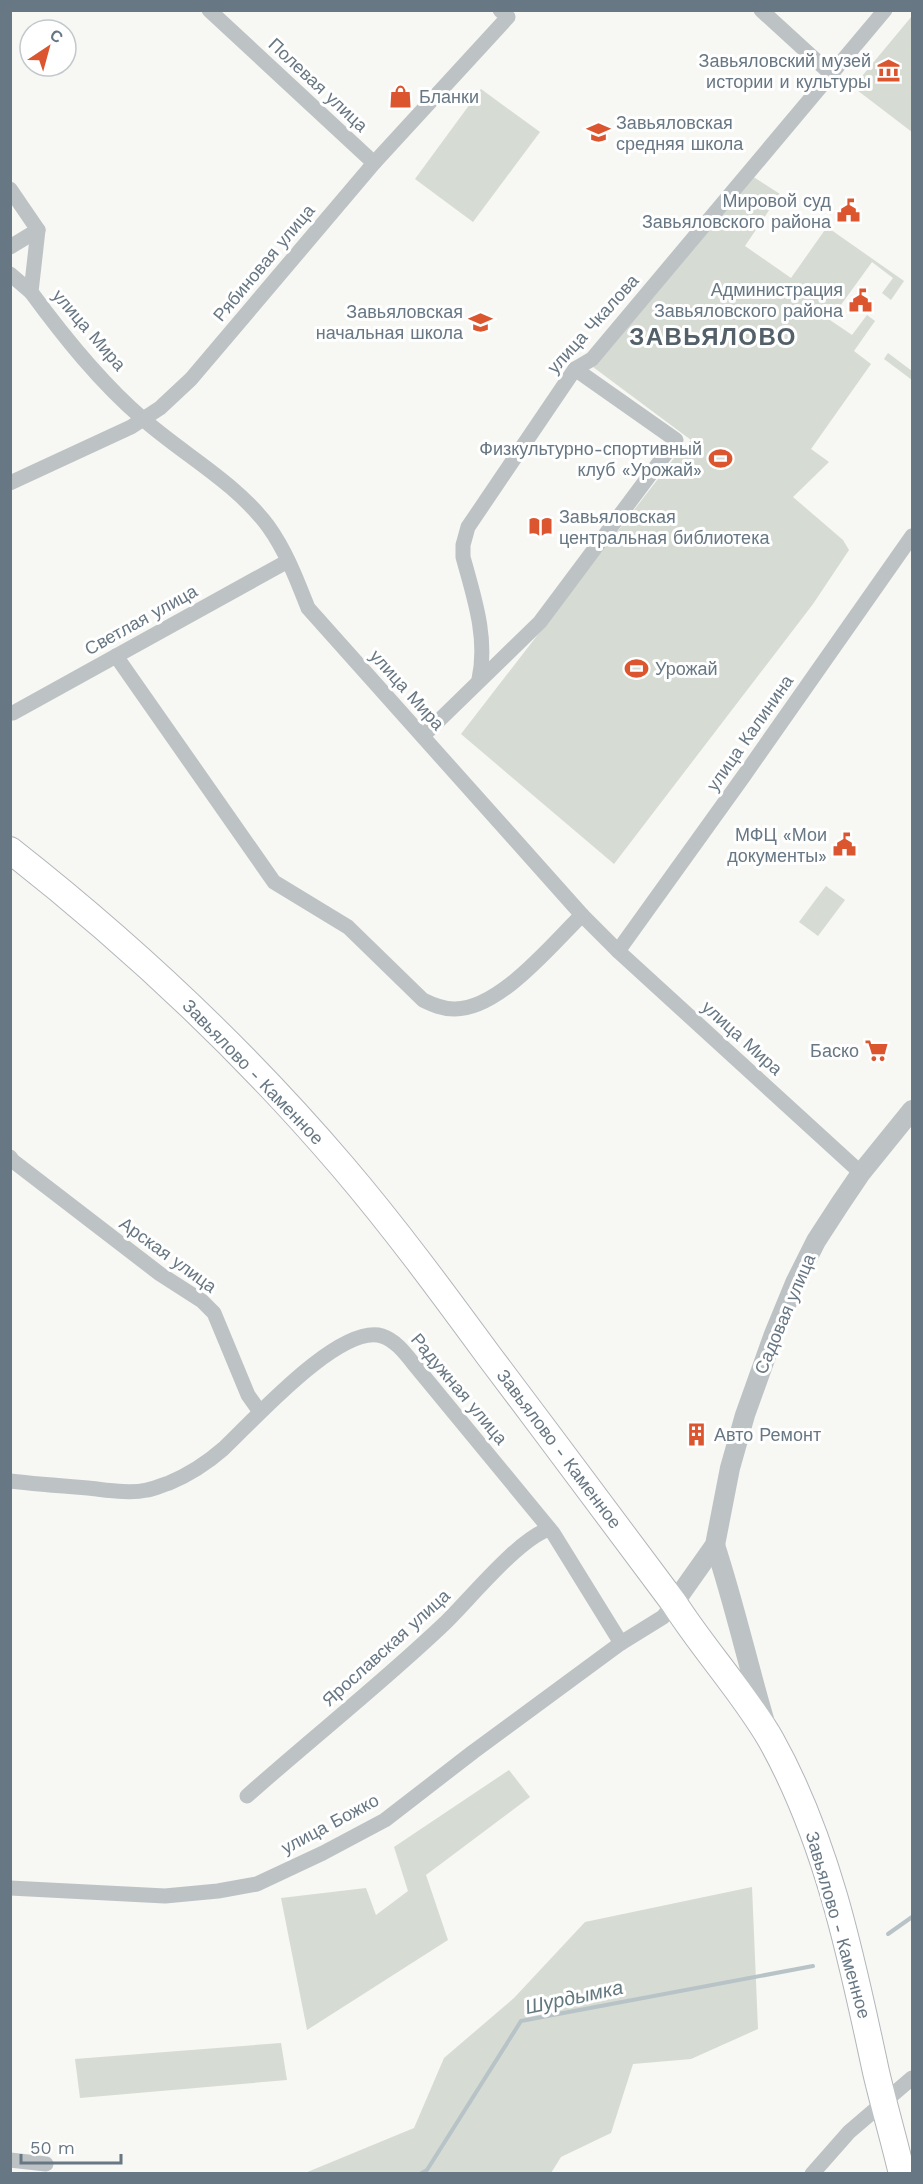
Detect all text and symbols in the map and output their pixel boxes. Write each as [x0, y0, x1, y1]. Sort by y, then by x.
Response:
north arrow [18, 18, 78, 78]
text: С [46, 25, 67, 48]
street label: Полевая улица [264, 33, 373, 137]
place label: Завьяловский музей истории и культуры [699, 50, 871, 92]
museum icon: Завьяловский музей истории и культуры [876, 58, 902, 84]
shop icon: Бланки [388, 84, 414, 110]
place label: Бланки [419, 86, 479, 107]
place label: Завьяловская средняя школа [616, 112, 744, 154]
school or university icon: Завьяловская средняя школа [585, 120, 611, 146]
place label: Мировой суд Завьяловского района [642, 190, 832, 232]
public building icon: Мировой суд Завьяловского района [836, 198, 862, 224]
street label: Рябиновая улица [209, 199, 319, 325]
street label: улица Чкалова [543, 269, 643, 378]
place label: Администрация Завьяловского района [654, 279, 844, 321]
street label: улица Мира [48, 285, 131, 375]
public building icon: Администрация Завьяловского района [848, 287, 874, 313]
place label: Завьяловская начальная школа [316, 301, 464, 343]
school or university icon: Завьяловская начальная школа [468, 309, 494, 335]
district label: ЗАВЬЯЛОВО [629, 323, 797, 351]
place label: Физкультурно-спортивный клуб «Урожай» [479, 438, 702, 480]
sports icon: Физкультурно-спортивный клуб «Урожай» [707, 446, 733, 472]
place label: Завьяловская центральная библиотека [559, 506, 770, 548]
library icon: Завьяловская центральная библиотека [528, 514, 554, 540]
street label: Светлая улица [81, 579, 202, 659]
street label: улица Мира [366, 645, 450, 735]
sports icon: Урожай [624, 656, 650, 682]
place label: Урожай [655, 658, 718, 679]
street label: улица Калинина [702, 670, 798, 795]
place label: МФЦ «Мои документы» [727, 824, 827, 866]
public building icon: МФЦ «Мои документы» [832, 832, 858, 858]
street label: Завьялово - Каменное [178, 995, 328, 1149]
street label: улица Мира [698, 996, 788, 1080]
supermarket icon: Баско [864, 1038, 890, 1064]
place label: Баско [810, 1040, 859, 1061]
street label: Арская улица [116, 1212, 222, 1297]
street label: Садовая улица [750, 1250, 820, 1377]
street label: Радужная улица [407, 1329, 513, 1449]
street label: Завьялово - Каменное [493, 1365, 626, 1532]
building icon: Авто Ремонт [683, 1422, 709, 1448]
place label: Авто Ремонт [714, 1424, 821, 1445]
street label: Ярославская улица [317, 1584, 455, 1710]
street label: улица Божко [277, 1789, 382, 1858]
street label: Завьялово - Каменное [802, 1829, 875, 2021]
water label: Шурдымка [523, 1975, 625, 2019]
scale bar [21, 2127, 122, 2165]
text: 50 m [30, 2137, 75, 2158]

